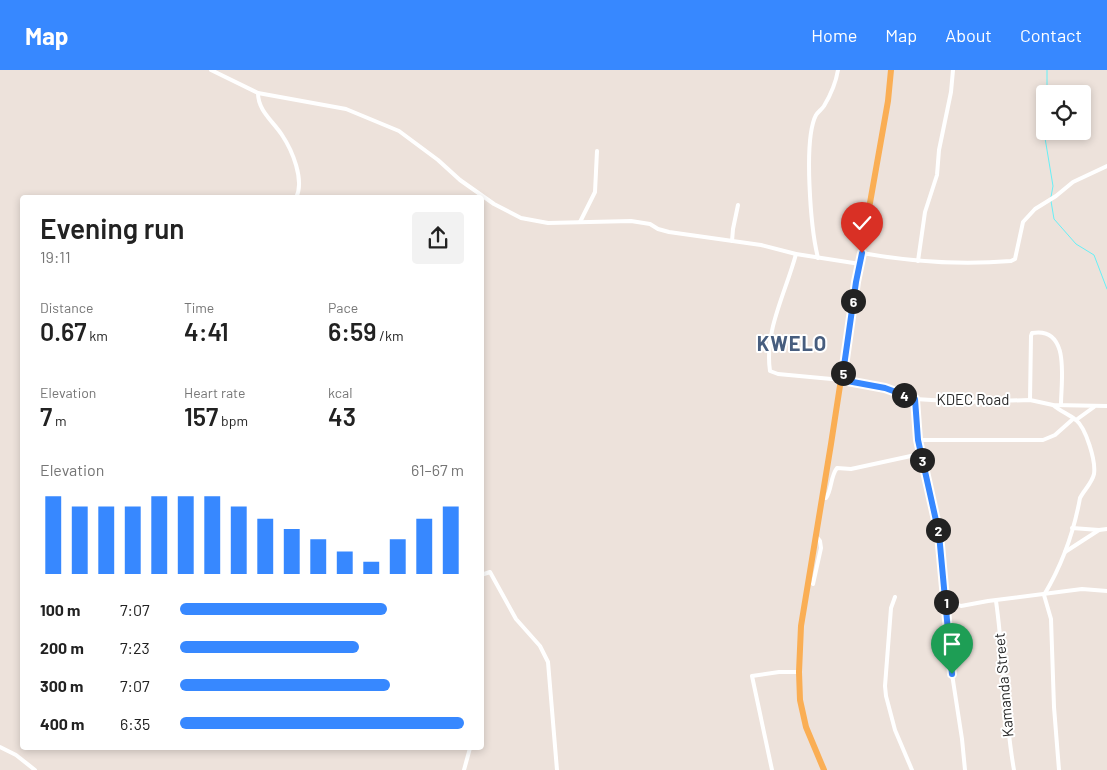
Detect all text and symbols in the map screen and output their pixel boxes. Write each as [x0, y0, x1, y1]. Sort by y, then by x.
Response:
text: Map [25, 21, 68, 50]
text: Home [811, 24, 857, 46]
text: Map [885, 24, 917, 46]
text: About [945, 24, 992, 46]
text: Contact [1020, 24, 1082, 46]
map controls [1036, 85, 1091, 140]
button: locate [1036, 85, 1091, 140]
pin [841, 202, 883, 253]
icon: check [848, 209, 876, 237]
text: Evening run [40, 211, 185, 245]
button: share [412, 212, 464, 264]
text: 19:11 [40, 247, 71, 266]
pin: 6 [840, 288, 866, 314]
text: 6 [850, 293, 857, 310]
text: Distance [40, 299, 93, 316]
text: Time [184, 299, 214, 316]
text: Pace [328, 299, 358, 316]
text: 0.67 [40, 316, 86, 346]
text: 4:41 [184, 316, 229, 346]
text: 6:59 [328, 316, 377, 346]
text: km [86, 327, 108, 344]
text: /km [377, 327, 404, 344]
district label: KWELO [757, 331, 827, 355]
pin: 5 [830, 360, 856, 386]
text: 5 [840, 365, 847, 382]
pin: 4 [892, 382, 916, 408]
text: Elevation [40, 384, 96, 401]
text: Heart rate [184, 384, 245, 401]
text: kcal [328, 384, 352, 401]
text: 4 [900, 387, 909, 404]
street label: KDEC Road [937, 390, 1009, 408]
text: 7 [40, 401, 52, 431]
text: 157 [184, 401, 218, 431]
text: 43 [328, 401, 356, 431]
text: m [52, 412, 67, 429]
text: bpm [218, 412, 248, 429]
pin: 3 [910, 448, 934, 472]
text: 3 [919, 452, 926, 469]
text: Elevation [40, 460, 104, 479]
text: 61–67 m [411, 460, 464, 479]
pin: 2 [926, 518, 950, 542]
text: 2 [935, 522, 942, 539]
pin: 1 [934, 590, 958, 614]
text: 1 [944, 594, 949, 611]
text: 100 m [40, 600, 80, 619]
text: 7:07 [120, 600, 150, 619]
pin [931, 623, 973, 674]
icon: arrive [938, 630, 966, 658]
street label: Kamanda Street [989, 632, 1017, 738]
text: 200 m [40, 638, 84, 657]
text: 7:23 [120, 638, 150, 657]
text: 300 m [40, 676, 83, 695]
text: 7:07 [120, 676, 150, 695]
text: 400 m [40, 714, 84, 733]
text: 6:35 [120, 714, 150, 733]

